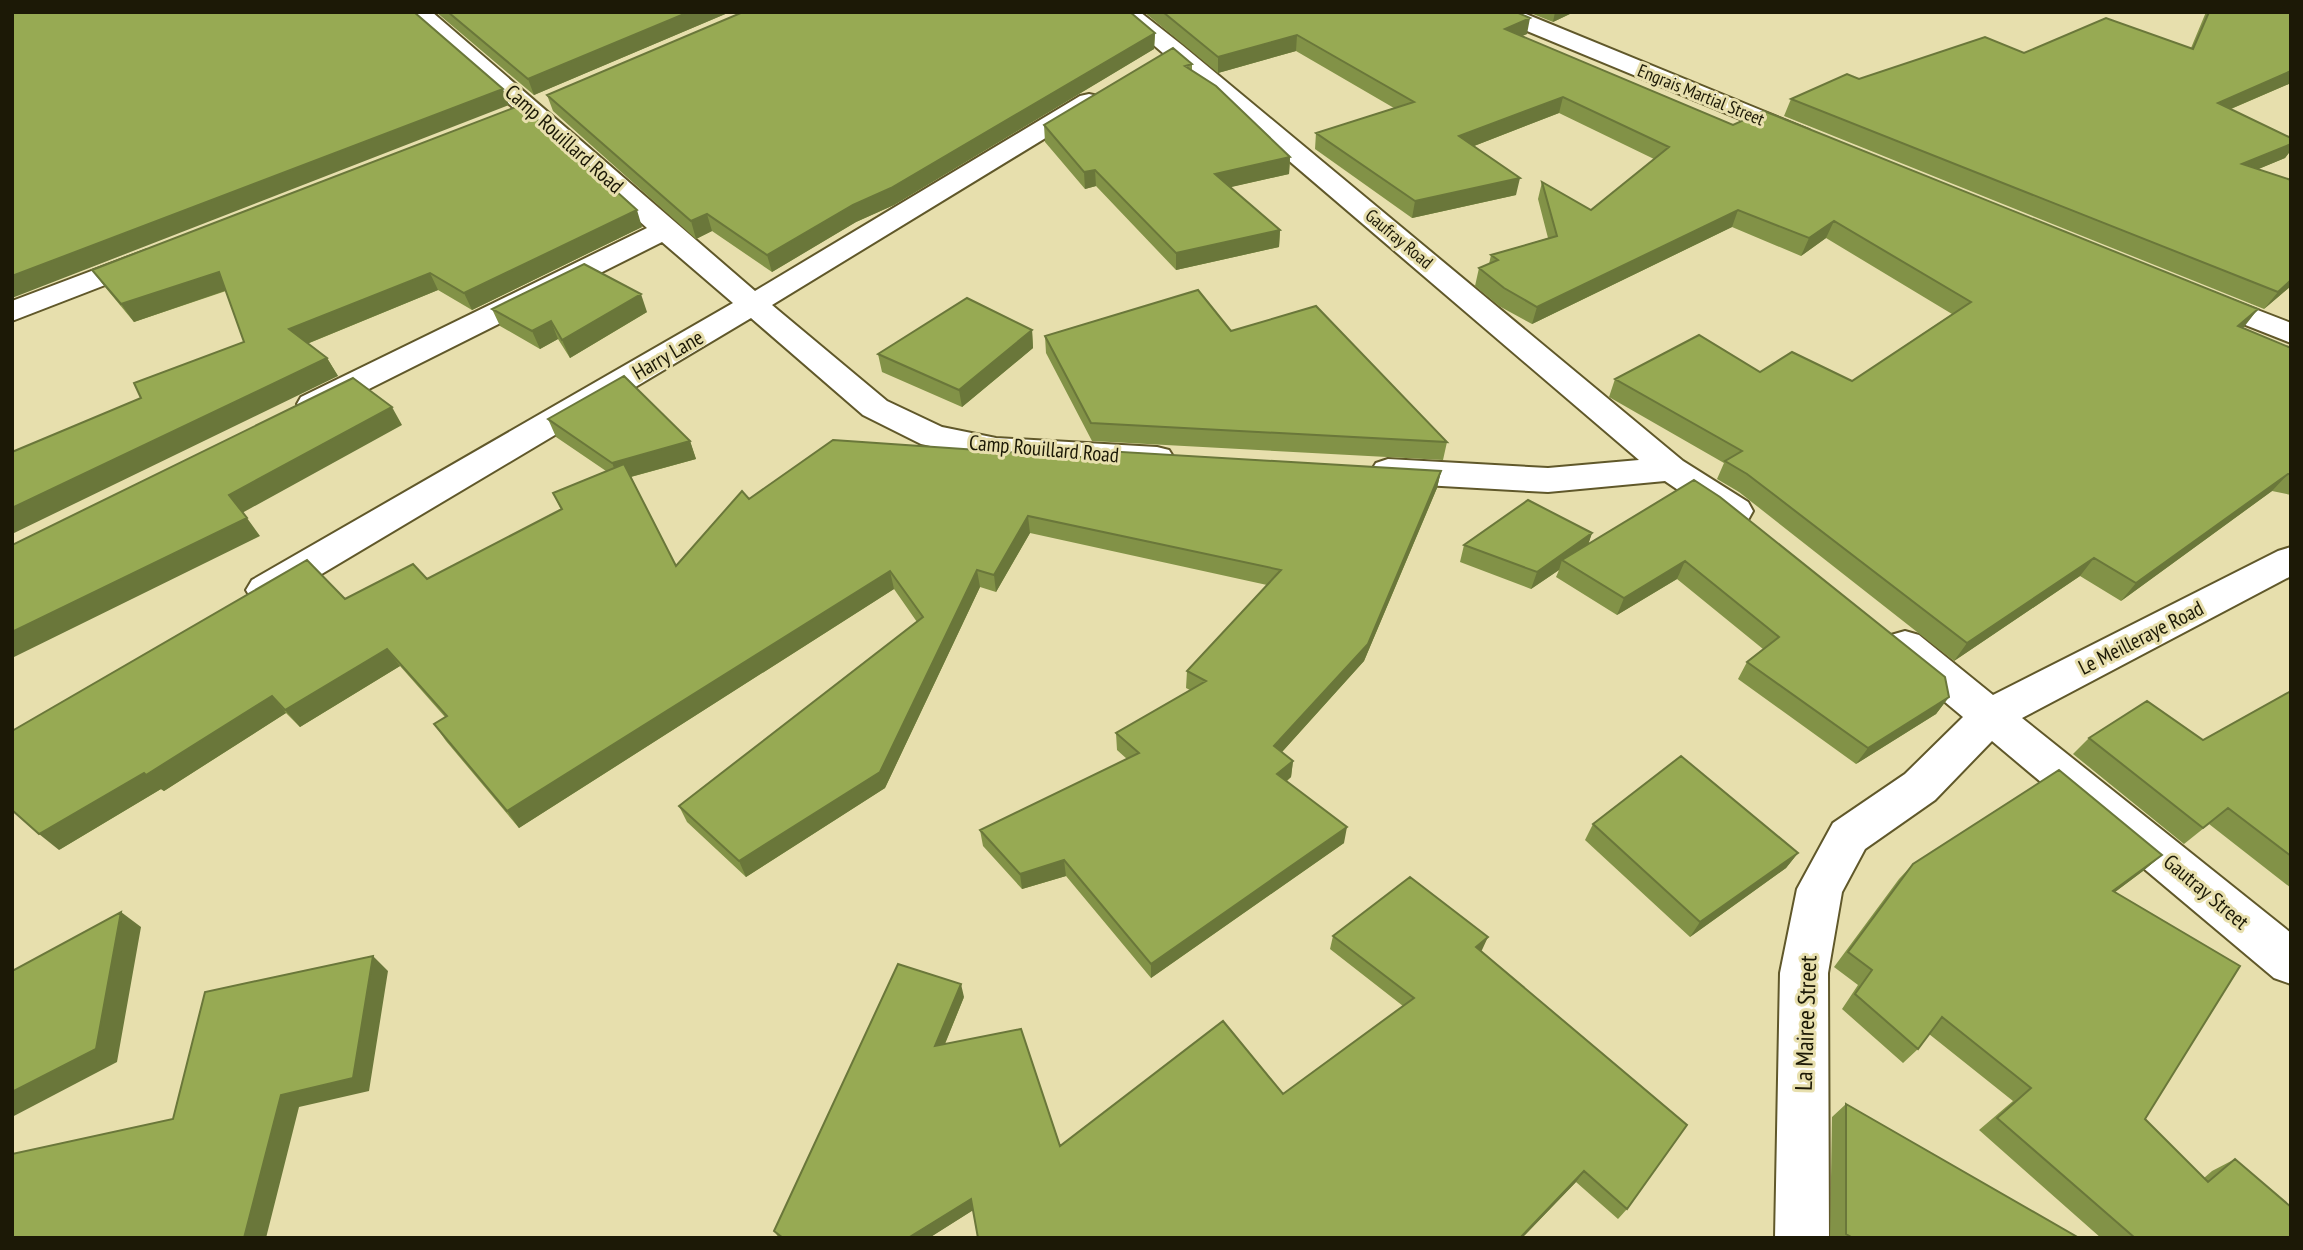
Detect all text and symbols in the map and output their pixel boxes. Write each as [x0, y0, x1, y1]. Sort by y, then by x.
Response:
street label: Engrais Martial Street [1634, 59, 1768, 130]
street label: Camp Rouillard Road [499, 78, 629, 199]
street label: Gaufray Road [1361, 204, 1438, 274]
street label: Harry Lane [627, 323, 708, 386]
street label: Camp Rouillard Road [968, 429, 1120, 469]
street label: Le Meilleraye Road [2074, 594, 2208, 681]
street label: Gautray Street [2158, 848, 2255, 935]
street label: La Mairee Street [1788, 954, 1823, 1091]

